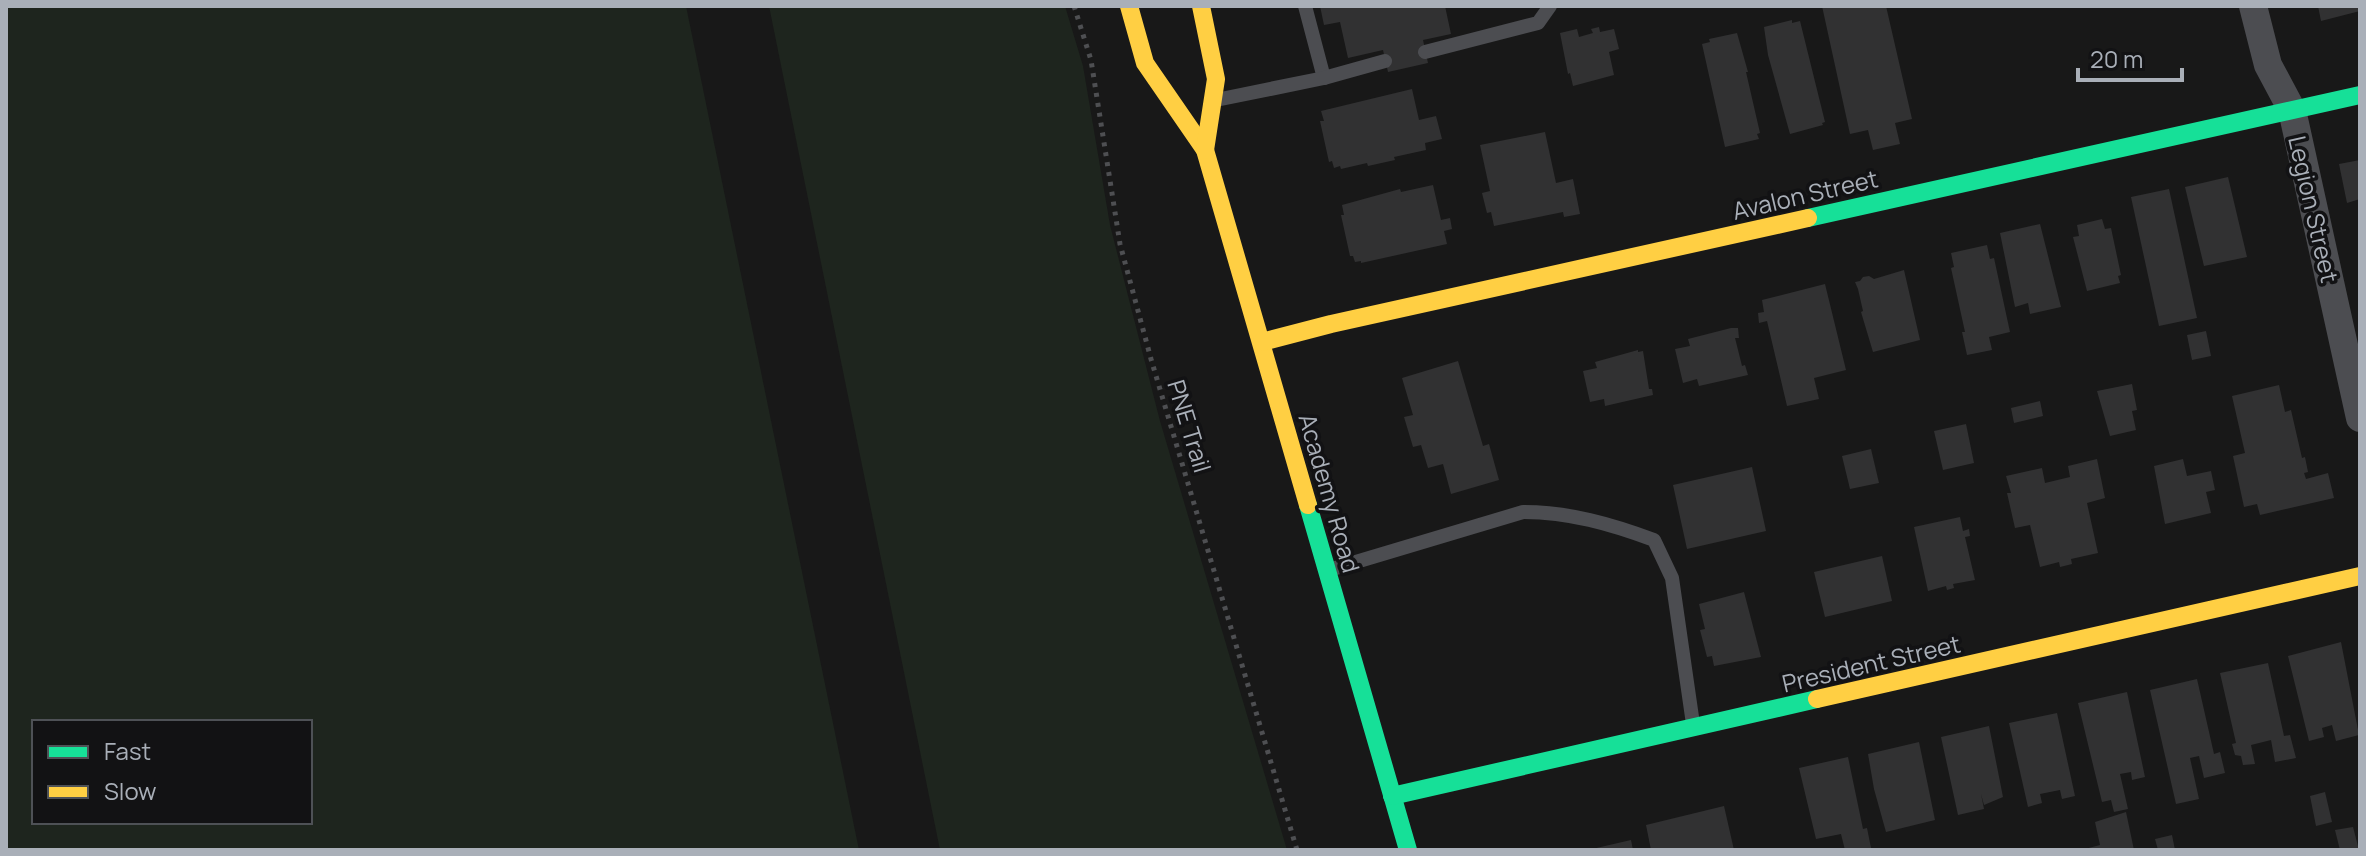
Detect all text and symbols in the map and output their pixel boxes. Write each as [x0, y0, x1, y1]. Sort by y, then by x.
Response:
scale bar [2078, 32, 2182, 82]
text: 20 m [2090, 42, 2143, 75]
street label: Legion Street [2281, 132, 2347, 286]
street label: Avalon Street [1729, 161, 1881, 227]
street label: PNE Trail [1160, 376, 1220, 476]
street label: Academy Road [1292, 410, 1368, 576]
street label: President Street [1779, 626, 1963, 700]
legend [32, 720, 312, 824]
text: Fast [104, 734, 151, 767]
text: Slow [104, 774, 157, 807]

